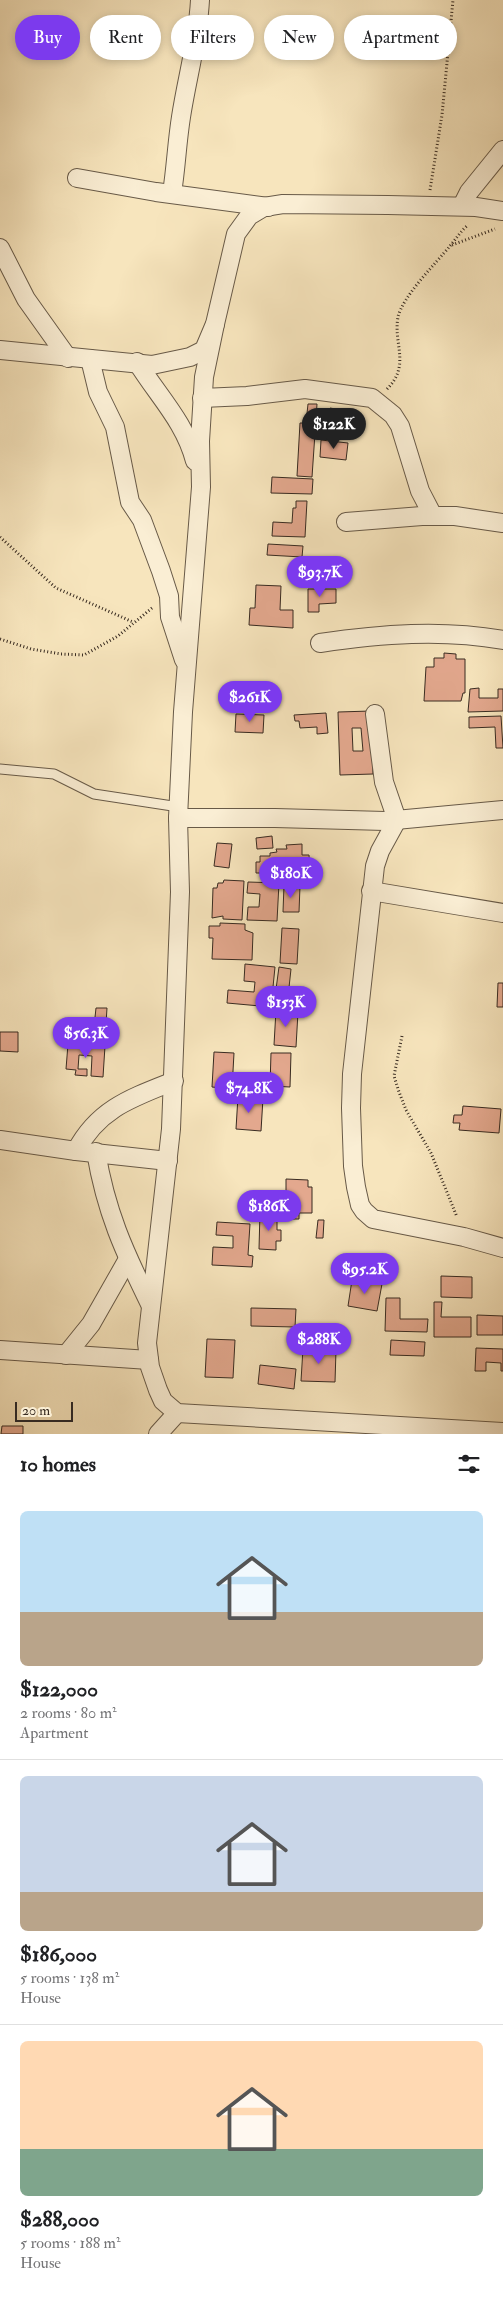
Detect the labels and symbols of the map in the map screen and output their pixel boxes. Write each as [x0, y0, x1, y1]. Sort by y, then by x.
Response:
pin: $122K [299, 408, 369, 450]
pin: $93.7K [279, 556, 361, 598]
pin: $261K [215, 680, 285, 723]
pin: $180K [256, 856, 326, 899]
pin: $153K [251, 986, 321, 1028]
pin: $56.3K [45, 1016, 127, 1059]
pin: $74.8K [208, 1072, 290, 1114]
pin: $186K [234, 1190, 304, 1232]
pin: $95.2K [324, 1252, 406, 1295]
pin: $288K [284, 1322, 354, 1365]
scale bar [15, 1399, 72, 1422]

